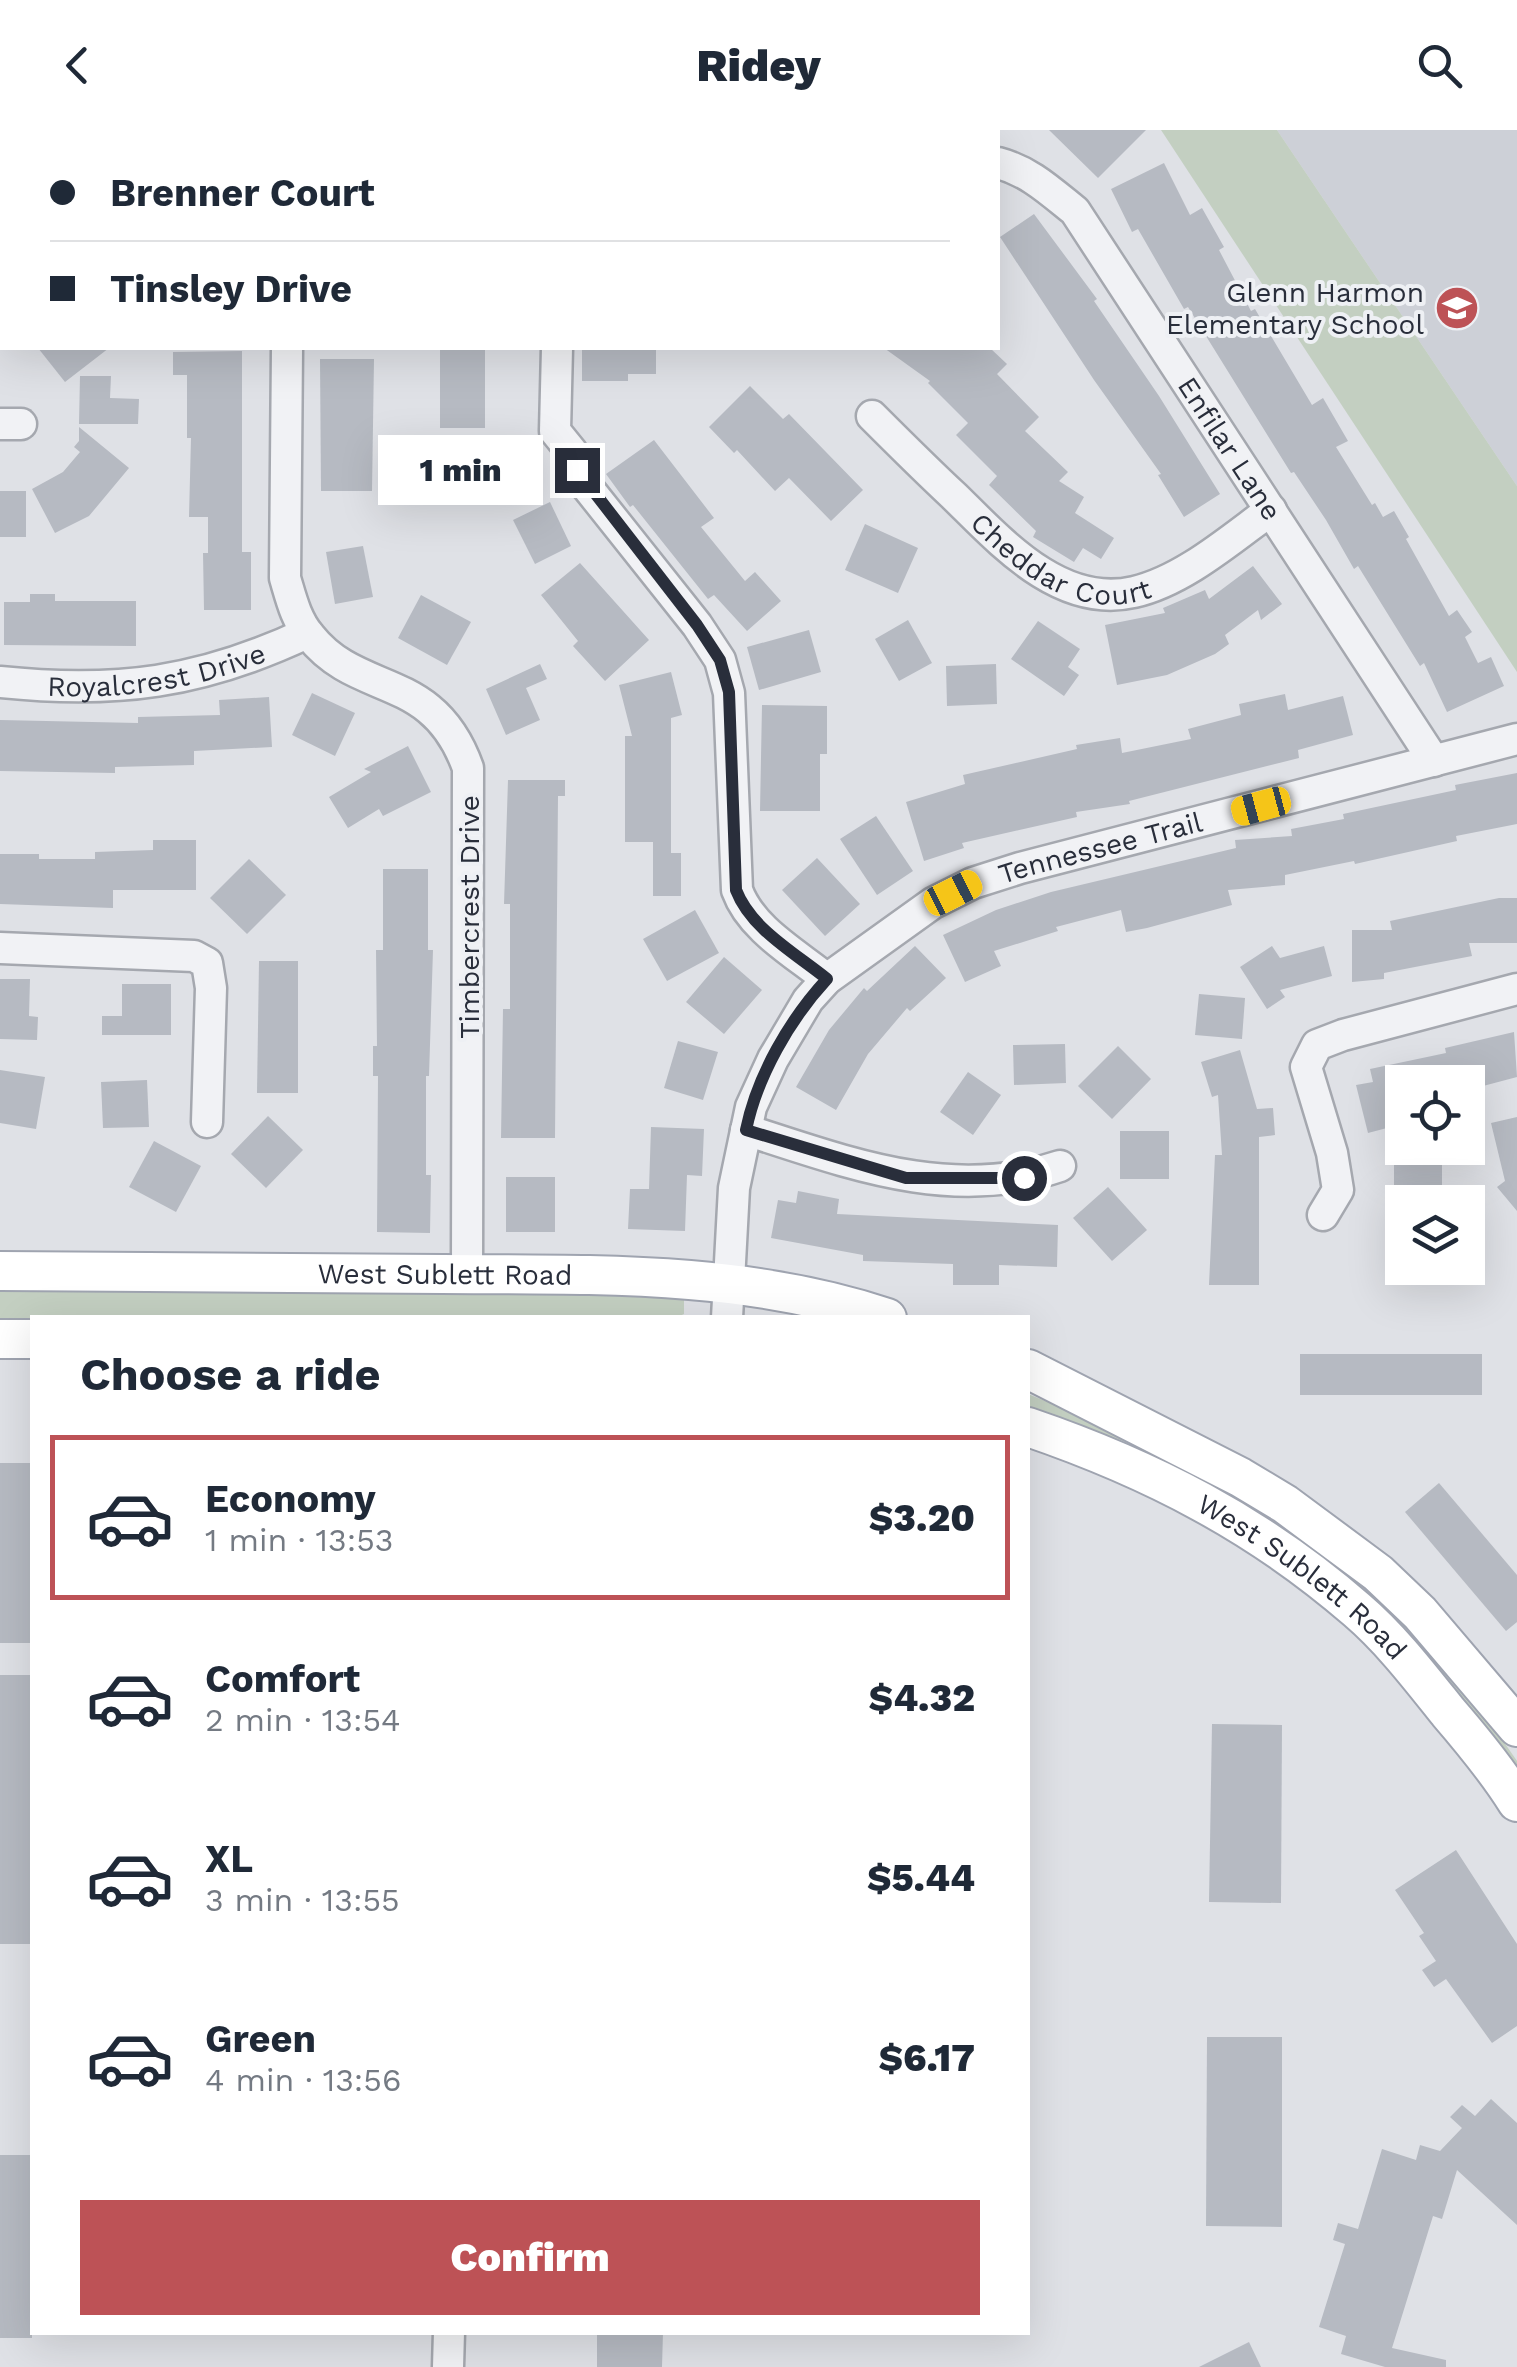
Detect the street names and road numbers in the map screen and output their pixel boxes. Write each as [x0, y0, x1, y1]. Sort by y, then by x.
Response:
street label: Enfilar Lane [1171, 371, 1289, 526]
street label: Cheddar Court [964, 506, 1155, 611]
street label: Royalcrest Drive [47, 636, 270, 703]
street label: Timbercrest Drive [453, 795, 486, 1039]
street label: Tennessee Trail [994, 805, 1206, 890]
street label: West Sublett Road [318, 1257, 573, 1291]
street label: West Sublett Road [1192, 1487, 1414, 1666]

